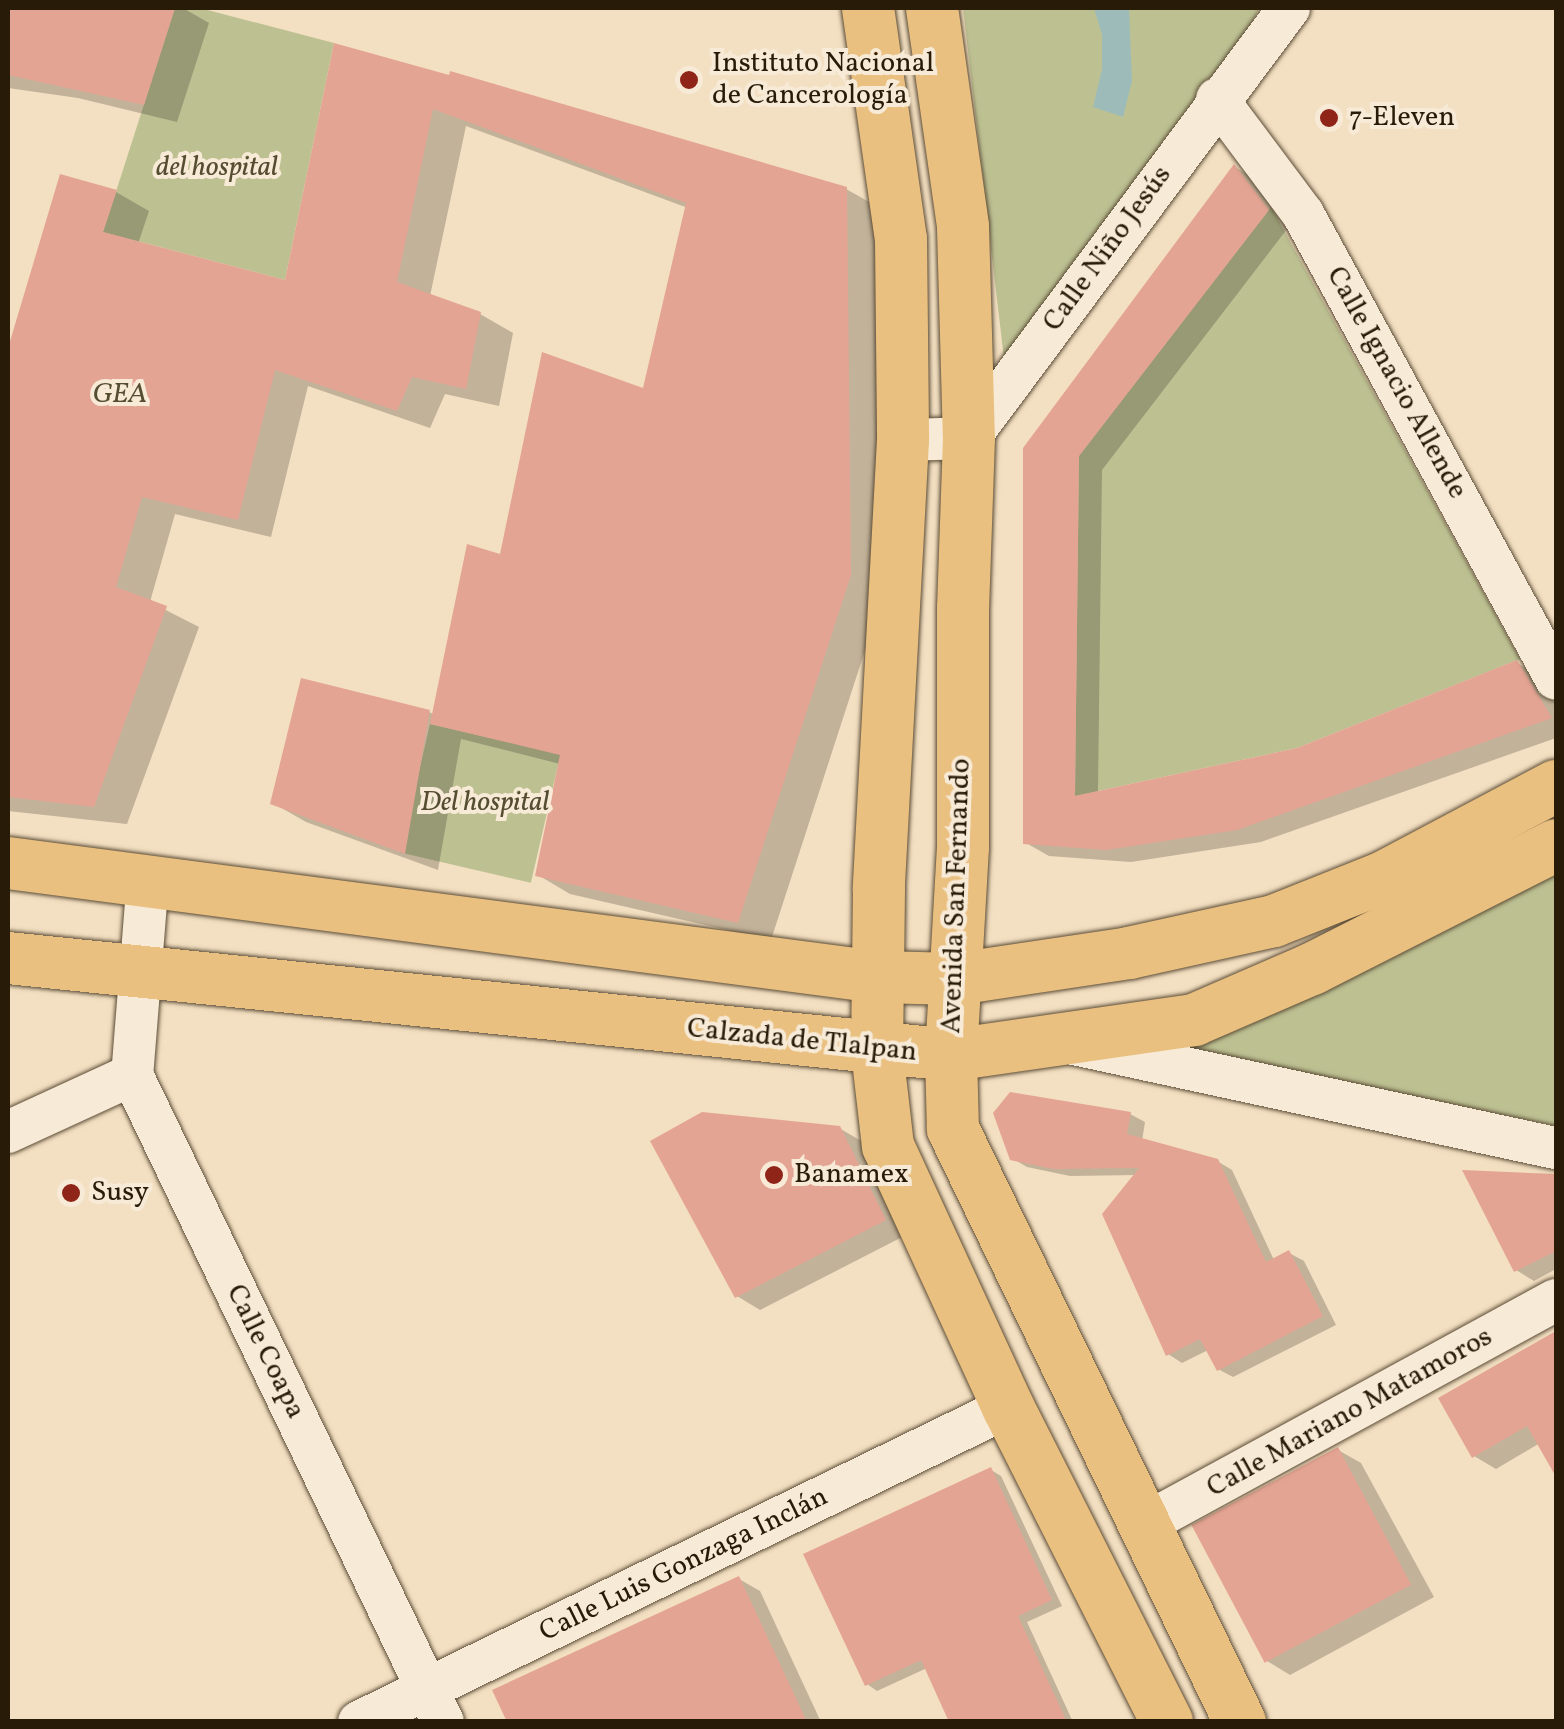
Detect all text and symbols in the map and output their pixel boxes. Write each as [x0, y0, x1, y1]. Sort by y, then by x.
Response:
place label: Instituto Nacional de Cancerología [712, 47, 934, 113]
marker: Instituto Nacional de Cancerología [676, 67, 702, 93]
place label: 7-Eleven [1349, 101, 1455, 135]
marker: 7-Eleven [1318, 107, 1340, 129]
park label: del hospital [156, 151, 278, 185]
street label: Calle Niño Jesús [1037, 160, 1179, 338]
street label: Calle Ignacio Allende [1318, 261, 1474, 505]
park label: GEA [93, 378, 147, 412]
street label: Avenida San Fernando [935, 758, 979, 1034]
park label: Del hospital [420, 786, 550, 820]
street label: Calzada de Tlalpan [685, 1012, 919, 1070]
place label: Banamex [794, 1158, 909, 1192]
marker: Banamex [763, 1164, 785, 1186]
place label: Susy [91, 1176, 149, 1210]
marker: Susy [60, 1182, 82, 1204]
street label: Calle Coapa [218, 1279, 312, 1425]
street label: Calle Mariano Matamoros [1202, 1321, 1498, 1505]
street label: Calle Luis Gonzaga Inclán [534, 1480, 834, 1650]

